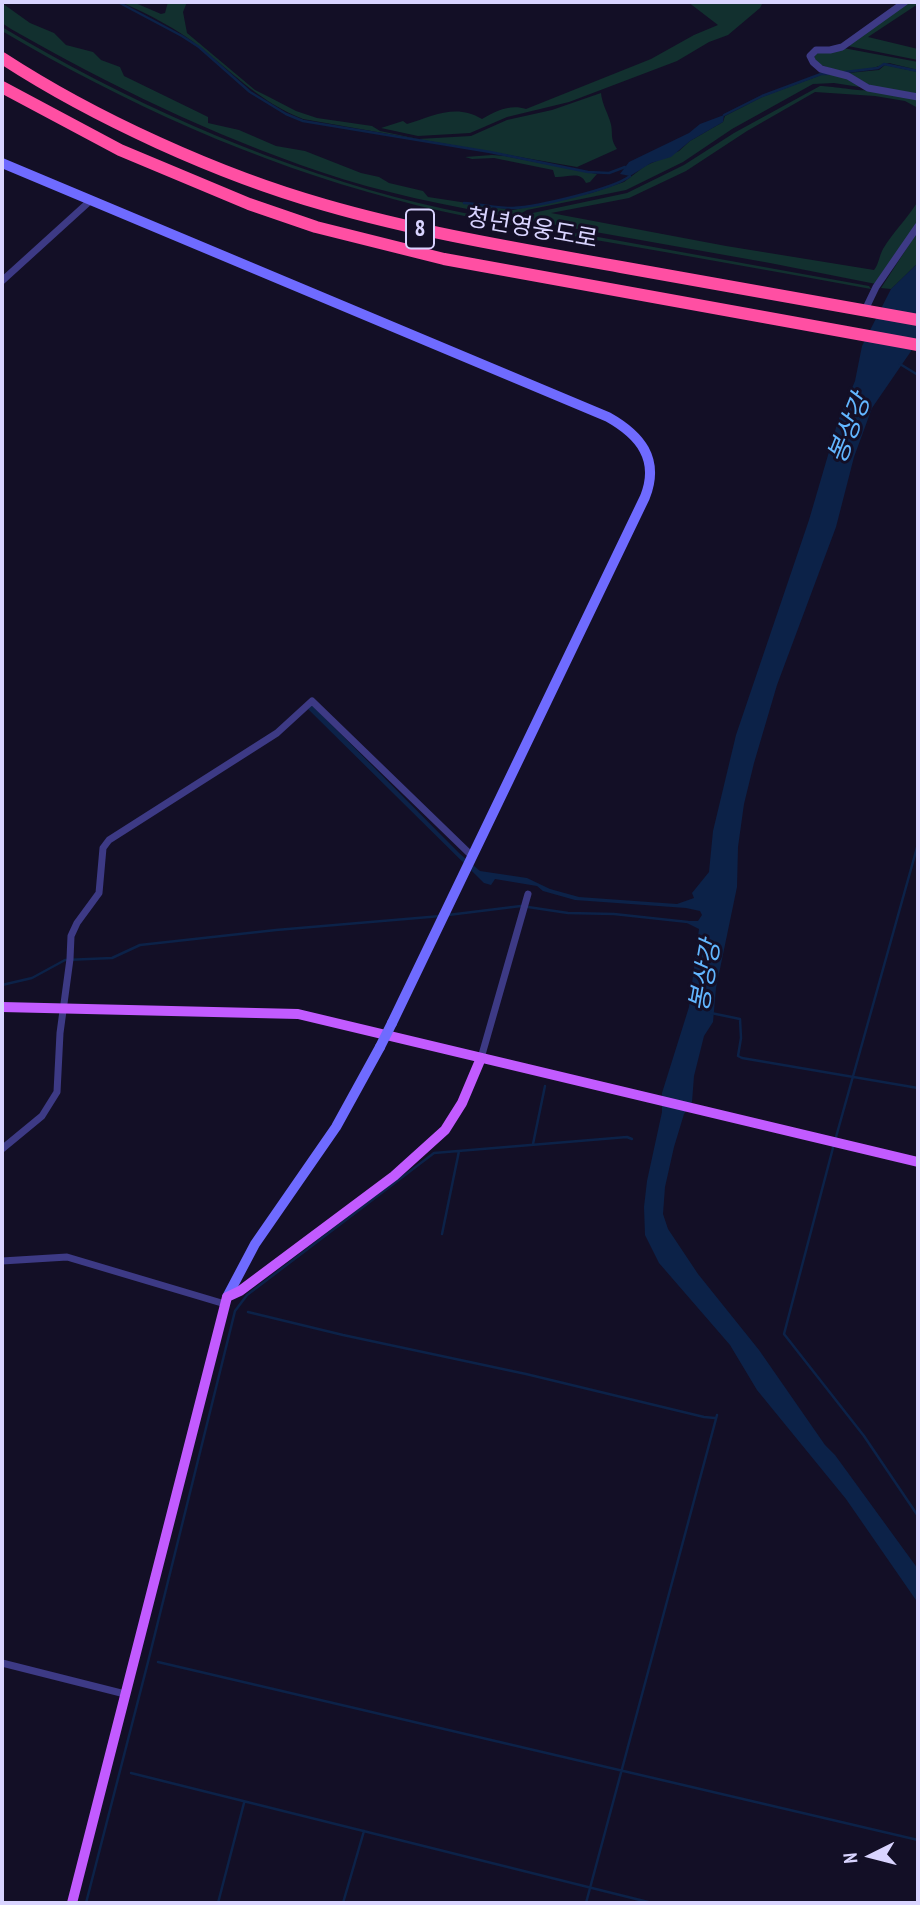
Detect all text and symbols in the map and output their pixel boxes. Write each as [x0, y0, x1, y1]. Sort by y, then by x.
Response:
street label: 청년영웅도로 [464, 203, 600, 255]
road number: 8 [406, 210, 434, 248]
water label: 봉상강 [822, 390, 878, 468]
water label: 봉상강 [684, 938, 728, 1014]
north arrow [836, 1821, 906, 1891]
text: N [838, 1852, 863, 1865]

